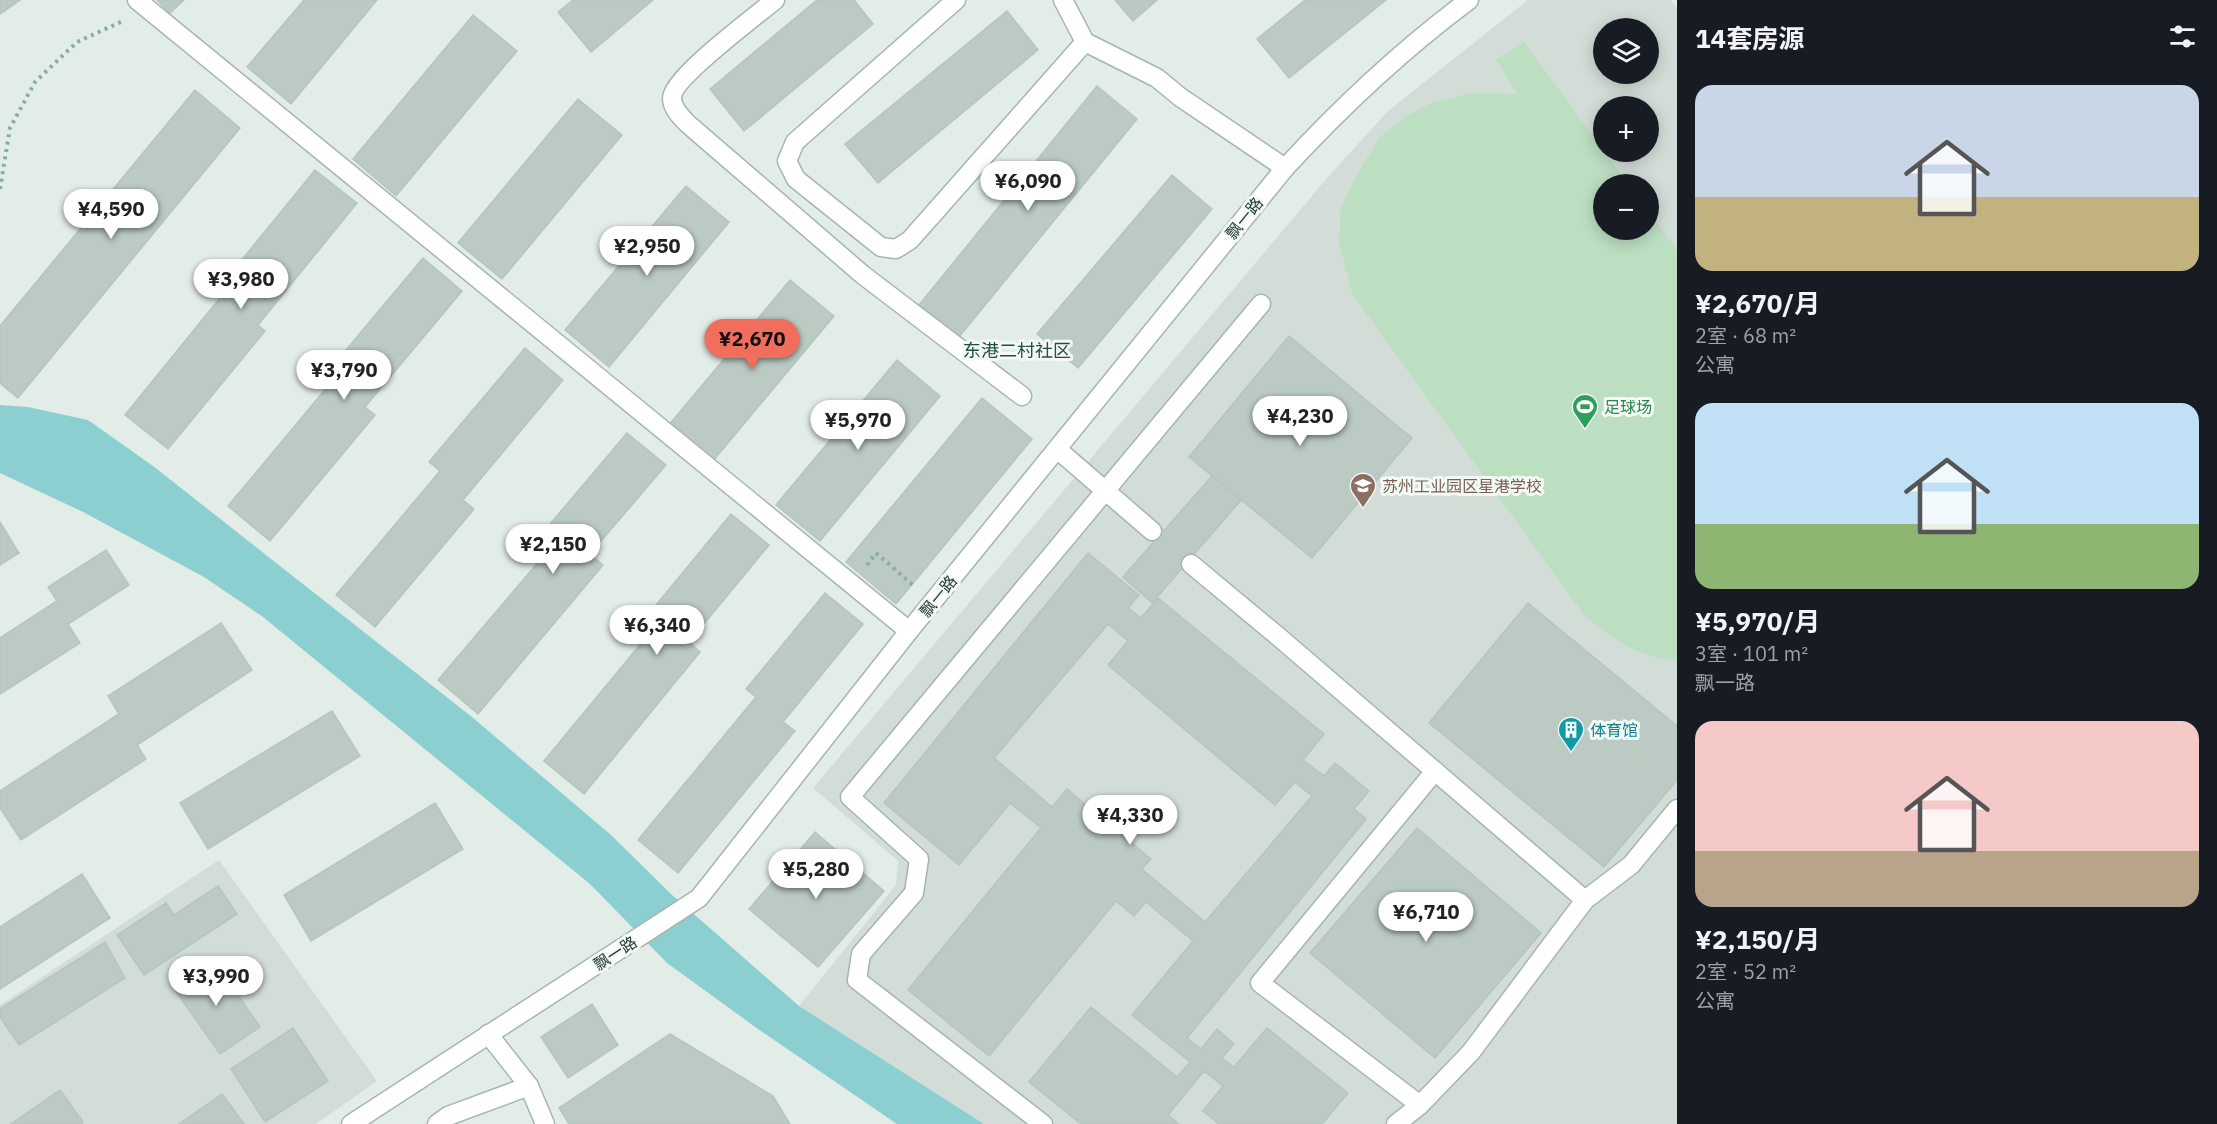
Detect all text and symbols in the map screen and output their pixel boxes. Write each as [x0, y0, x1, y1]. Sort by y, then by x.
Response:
map controls [1593, 18, 1659, 240]
button: layers [1593, 18, 1659, 84]
icon: filters [2166, 20, 2199, 53]
text: 14套房源 [1695, 21, 1804, 55]
button: + [1593, 96, 1659, 162]
icon: home [1893, 124, 2001, 232]
pin: ¥6,090 [979, 161, 1077, 212]
text: ¥6,090 [994, 167, 1062, 194]
button: − [1593, 174, 1659, 240]
pin: ¥4,590 [62, 189, 160, 240]
street label: 飘一路 [1221, 193, 1267, 243]
text: ¥4,590 [77, 195, 145, 222]
pin: ¥2,950 [598, 226, 696, 277]
text: ¥2,950 [613, 232, 681, 259]
pin: ¥3,980 [192, 259, 290, 310]
text: ¥3,980 [207, 265, 275, 292]
text: ¥2,670/月 [1695, 286, 1820, 320]
pin: ¥2,670 [703, 319, 801, 370]
text: 2室 · 68 m² [1695, 322, 1796, 349]
text: ¥2,670 [718, 325, 786, 352]
district label: 东港二村社区 [963, 339, 1071, 362]
pin: ¥3,790 [295, 350, 393, 401]
text: 公寓 [1695, 351, 1735, 378]
text: ¥3,790 [310, 356, 378, 383]
sports icon: 足球场 [1570, 392, 1600, 430]
pin: ¥4,230 [1251, 396, 1349, 447]
place label: 足球场 [1604, 397, 1652, 417]
pin: ¥5,970 [809, 400, 907, 451]
text: ¥4,230 [1266, 402, 1334, 429]
text: ¥5,970 [824, 406, 892, 433]
icon: home [1893, 442, 2001, 550]
school or university icon: 苏州工业园区星港学校 [1348, 471, 1378, 509]
place label: 苏州工业园区星港学校 [1382, 476, 1542, 496]
pin: ¥2,150 [504, 524, 602, 575]
text: ¥2,150 [519, 530, 587, 557]
street label: 飘一路 [915, 571, 961, 621]
text: ¥5,970/月 [1695, 604, 1820, 638]
pin: ¥6,340 [608, 605, 706, 656]
text: ¥6,340 [623, 611, 691, 638]
text: 3室 · 101 m² [1695, 640, 1808, 667]
text: 飘一路 [1695, 669, 1755, 696]
building icon: 体育馆 [1556, 715, 1586, 753]
place label: 体育馆 [1590, 720, 1638, 740]
icon: home [1893, 760, 2001, 868]
pin: ¥4,330 [1081, 795, 1179, 846]
text: ¥4,330 [1096, 801, 1164, 828]
pin: ¥5,280 [767, 849, 865, 900]
text: ¥5,280 [782, 855, 850, 882]
pin: ¥6,710 [1377, 892, 1475, 943]
text: ¥6,710 [1392, 898, 1460, 925]
text: ¥2,150/月 [1695, 922, 1820, 956]
street label: 飘一路 [589, 932, 641, 974]
pin: ¥3,990 [167, 956, 265, 1007]
text: 2室 · 52 m² [1695, 958, 1796, 985]
text: ¥3,990 [182, 962, 250, 989]
text: 公寓 [1695, 987, 1735, 1014]

